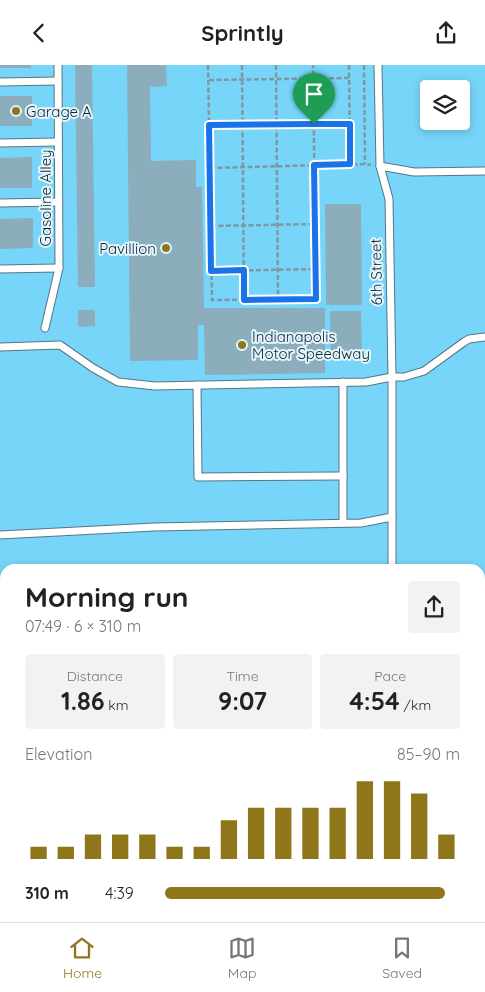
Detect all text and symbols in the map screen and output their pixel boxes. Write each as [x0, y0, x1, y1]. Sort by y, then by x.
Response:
icon: back [25, 19, 53, 47]
text: Sprintly [201, 19, 284, 47]
icon: share [432, 19, 460, 47]
pin [293, 73, 335, 124]
icon: arrive [300, 80, 328, 108]
map controls [420, 80, 470, 130]
button: layers [420, 80, 470, 130]
place label: Garage A [26, 102, 92, 121]
marker: Garage A [10, 105, 22, 117]
street label: Gasoline Alley [36, 149, 55, 247]
street label: 6th Street [366, 238, 386, 306]
place label: Pavillion [99, 239, 156, 258]
marker: Pavillion [160, 242, 172, 254]
place label: Indianapolis Motor Speedway [252, 327, 370, 363]
marker: Indianapolis Motor Speedway [236, 339, 248, 351]
text: Morning run [25, 579, 189, 614]
button: share [408, 581, 460, 633]
text: 07:49 · 6 × 310 m [25, 616, 141, 636]
text: Distance [67, 667, 123, 685]
text: Time [226, 667, 259, 685]
text: Pace [374, 667, 406, 685]
text: 1.86 [61, 685, 105, 716]
text: 9:07 [218, 685, 267, 716]
text: 4:54 [349, 685, 400, 716]
text: km [105, 696, 129, 714]
text: /km [400, 696, 431, 714]
text: Elevation [25, 744, 92, 764]
text: 85–90 m [397, 744, 460, 764]
text: 310 m [25, 883, 69, 903]
text: 4:39 [105, 883, 134, 903]
tab: Home [63, 934, 102, 982]
tab: Map [228, 934, 256, 982]
tab: Saved [382, 934, 422, 982]

